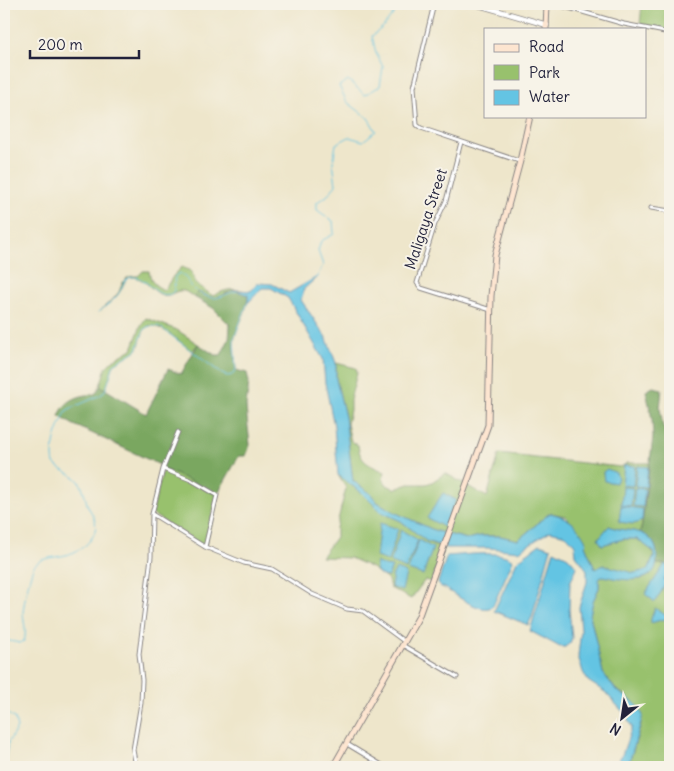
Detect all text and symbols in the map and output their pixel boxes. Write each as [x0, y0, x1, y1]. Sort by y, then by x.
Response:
scale bar [30, 28, 139, 60]
legend [484, 28, 646, 118]
text: 200 m [38, 35, 83, 54]
text: Road [529, 37, 564, 56]
text: Park [529, 63, 560, 82]
text: Water [529, 87, 570, 106]
street label: Maligaya Street [400, 166, 451, 272]
north arrow [596, 694, 646, 744]
text: N [607, 719, 624, 739]

